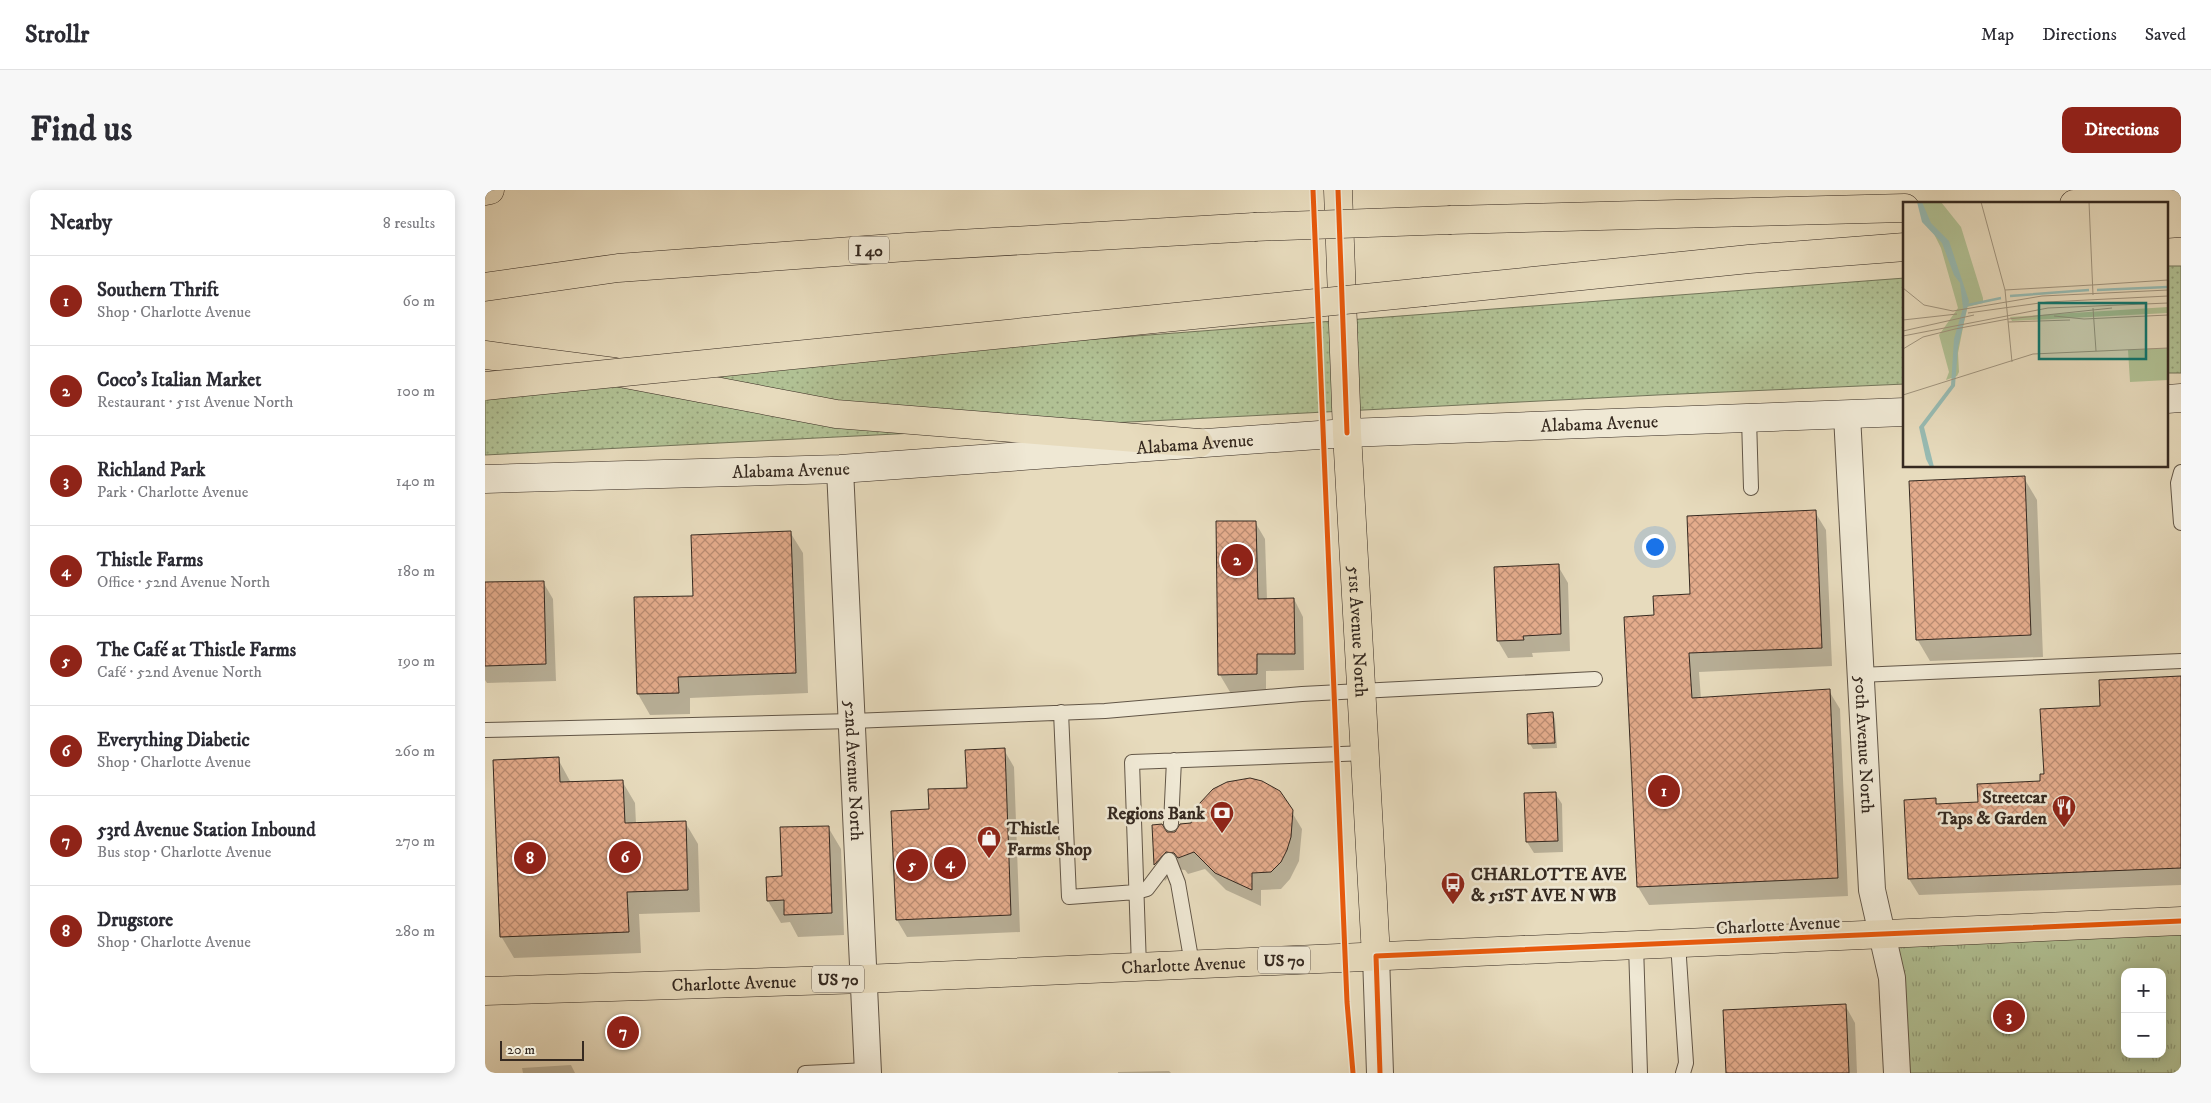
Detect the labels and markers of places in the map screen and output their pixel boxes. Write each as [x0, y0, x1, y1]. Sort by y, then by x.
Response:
pin: 2 [1221, 541, 1253, 579]
pin: 1 [1648, 772, 1680, 810]
place label: Streetcar Taps & Garden [1937, 787, 2048, 830]
restaurant icon: Streetcar Taps & Garden [2051, 794, 2077, 828]
bank icon: Regions Bank [1209, 800, 1235, 834]
place label: Regions Bank [1107, 803, 1206, 825]
place label: Thistle Farms Shop [1006, 818, 1092, 861]
shop icon: Thistle Farms Shop [976, 825, 1002, 859]
pin: 6 [609, 838, 641, 876]
pin: 8 [514, 839, 546, 877]
pin: 4 [934, 844, 966, 882]
pin: 5 [896, 846, 928, 884]
place label: CHARLOTTE AVE & 51ST AVE N WB [1471, 864, 1627, 907]
bus stop icon: CHARLOTTE AVE & 51ST AVE N WB [1440, 871, 1466, 905]
pin: 3 [1993, 997, 2025, 1035]
pin: 7 [607, 1013, 639, 1051]

